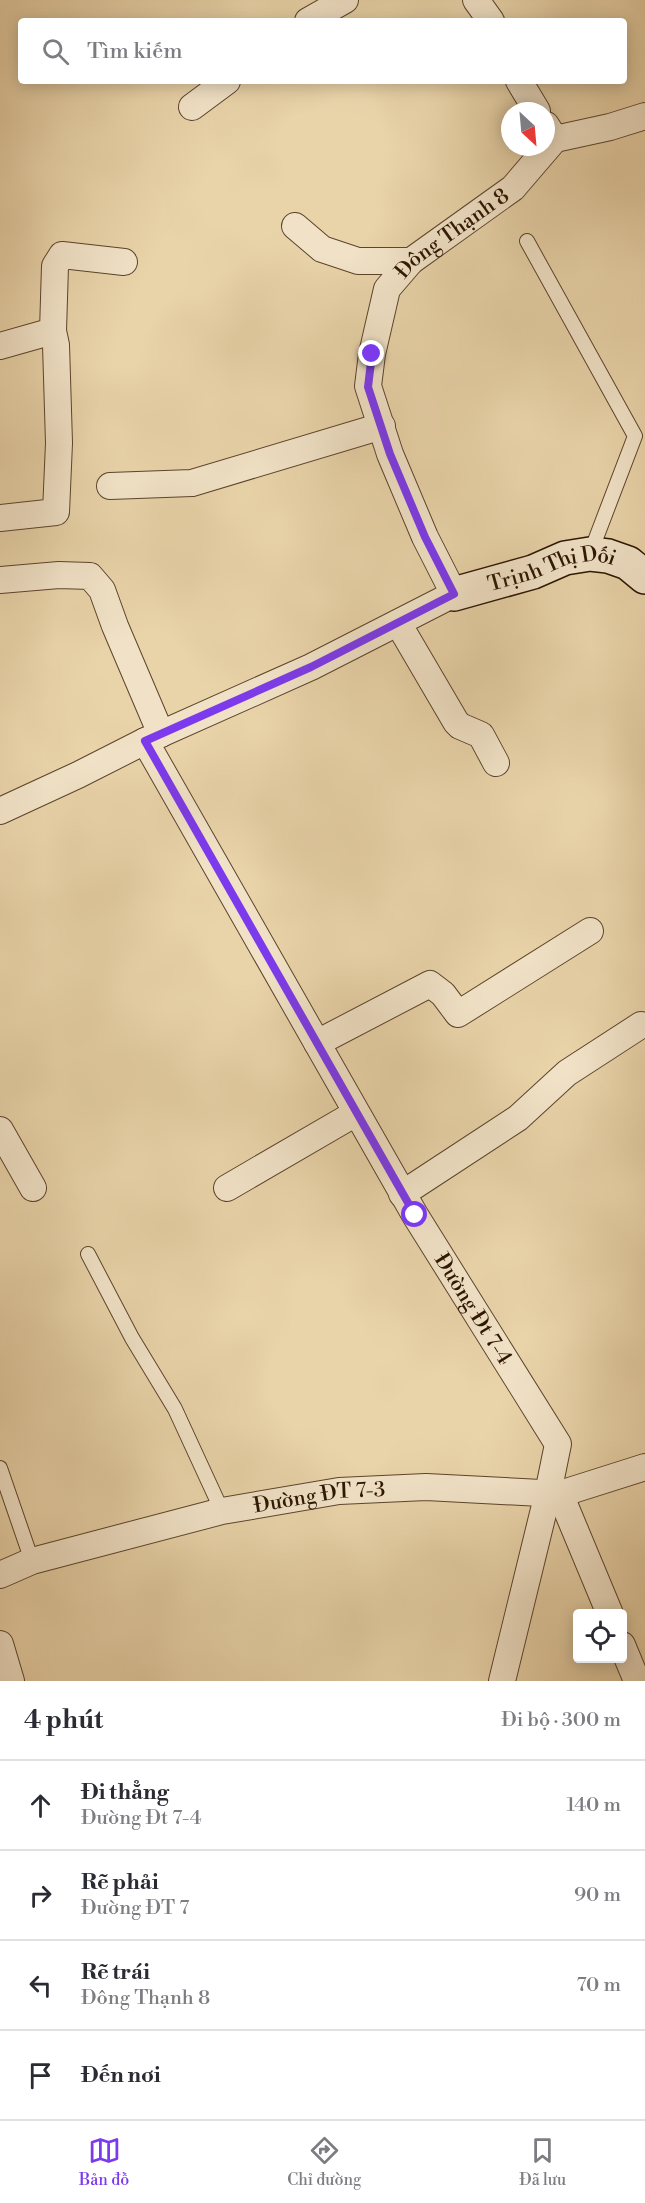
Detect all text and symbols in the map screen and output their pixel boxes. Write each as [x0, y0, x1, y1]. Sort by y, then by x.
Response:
search box [18, 18, 627, 84]
icon: search [39, 35, 72, 68]
text: Tìm kiếm [87, 38, 183, 65]
north arrow [501, 102, 555, 156]
street label: Đông Thạnh 8 [390, 183, 514, 284]
route end [358, 340, 384, 366]
street label: Trịnh Thị Dối [485, 541, 620, 598]
route start [401, 1201, 427, 1227]
street label: Đường Đt 7-4 [428, 1249, 517, 1370]
street label: Đường ĐT 7-3 [252, 1477, 386, 1519]
map controls [573, 1609, 627, 1663]
button: locate [573, 1609, 627, 1663]
text: 4 phút [24, 1704, 103, 1736]
text: Đi bộ · 300 m [501, 1708, 621, 1733]
text: Đi thẳng [81, 1779, 169, 1806]
icon: ahead [24, 1789, 57, 1822]
text: 140 m [566, 1793, 621, 1818]
text: Đường Đt 7-4 [81, 1806, 202, 1831]
text: Rẽ phải [81, 1869, 159, 1896]
icon: right [24, 1879, 57, 1912]
text: 90 m [574, 1883, 621, 1908]
text: Đường ĐT 7 [81, 1896, 189, 1921]
text: Rẽ trái [81, 1959, 150, 1986]
icon: left [24, 1969, 57, 2002]
text: 70 m [577, 1973, 621, 1998]
text: Đông Thạnh 8 [81, 1986, 210, 2011]
icon: arrive [24, 2059, 57, 2092]
text: Đến nơi [81, 2062, 161, 2089]
tab: Bản đồ [79, 2134, 129, 2190]
tab: Chỉ đường [287, 2134, 361, 2190]
tab: Đã lưu [519, 2134, 566, 2190]

